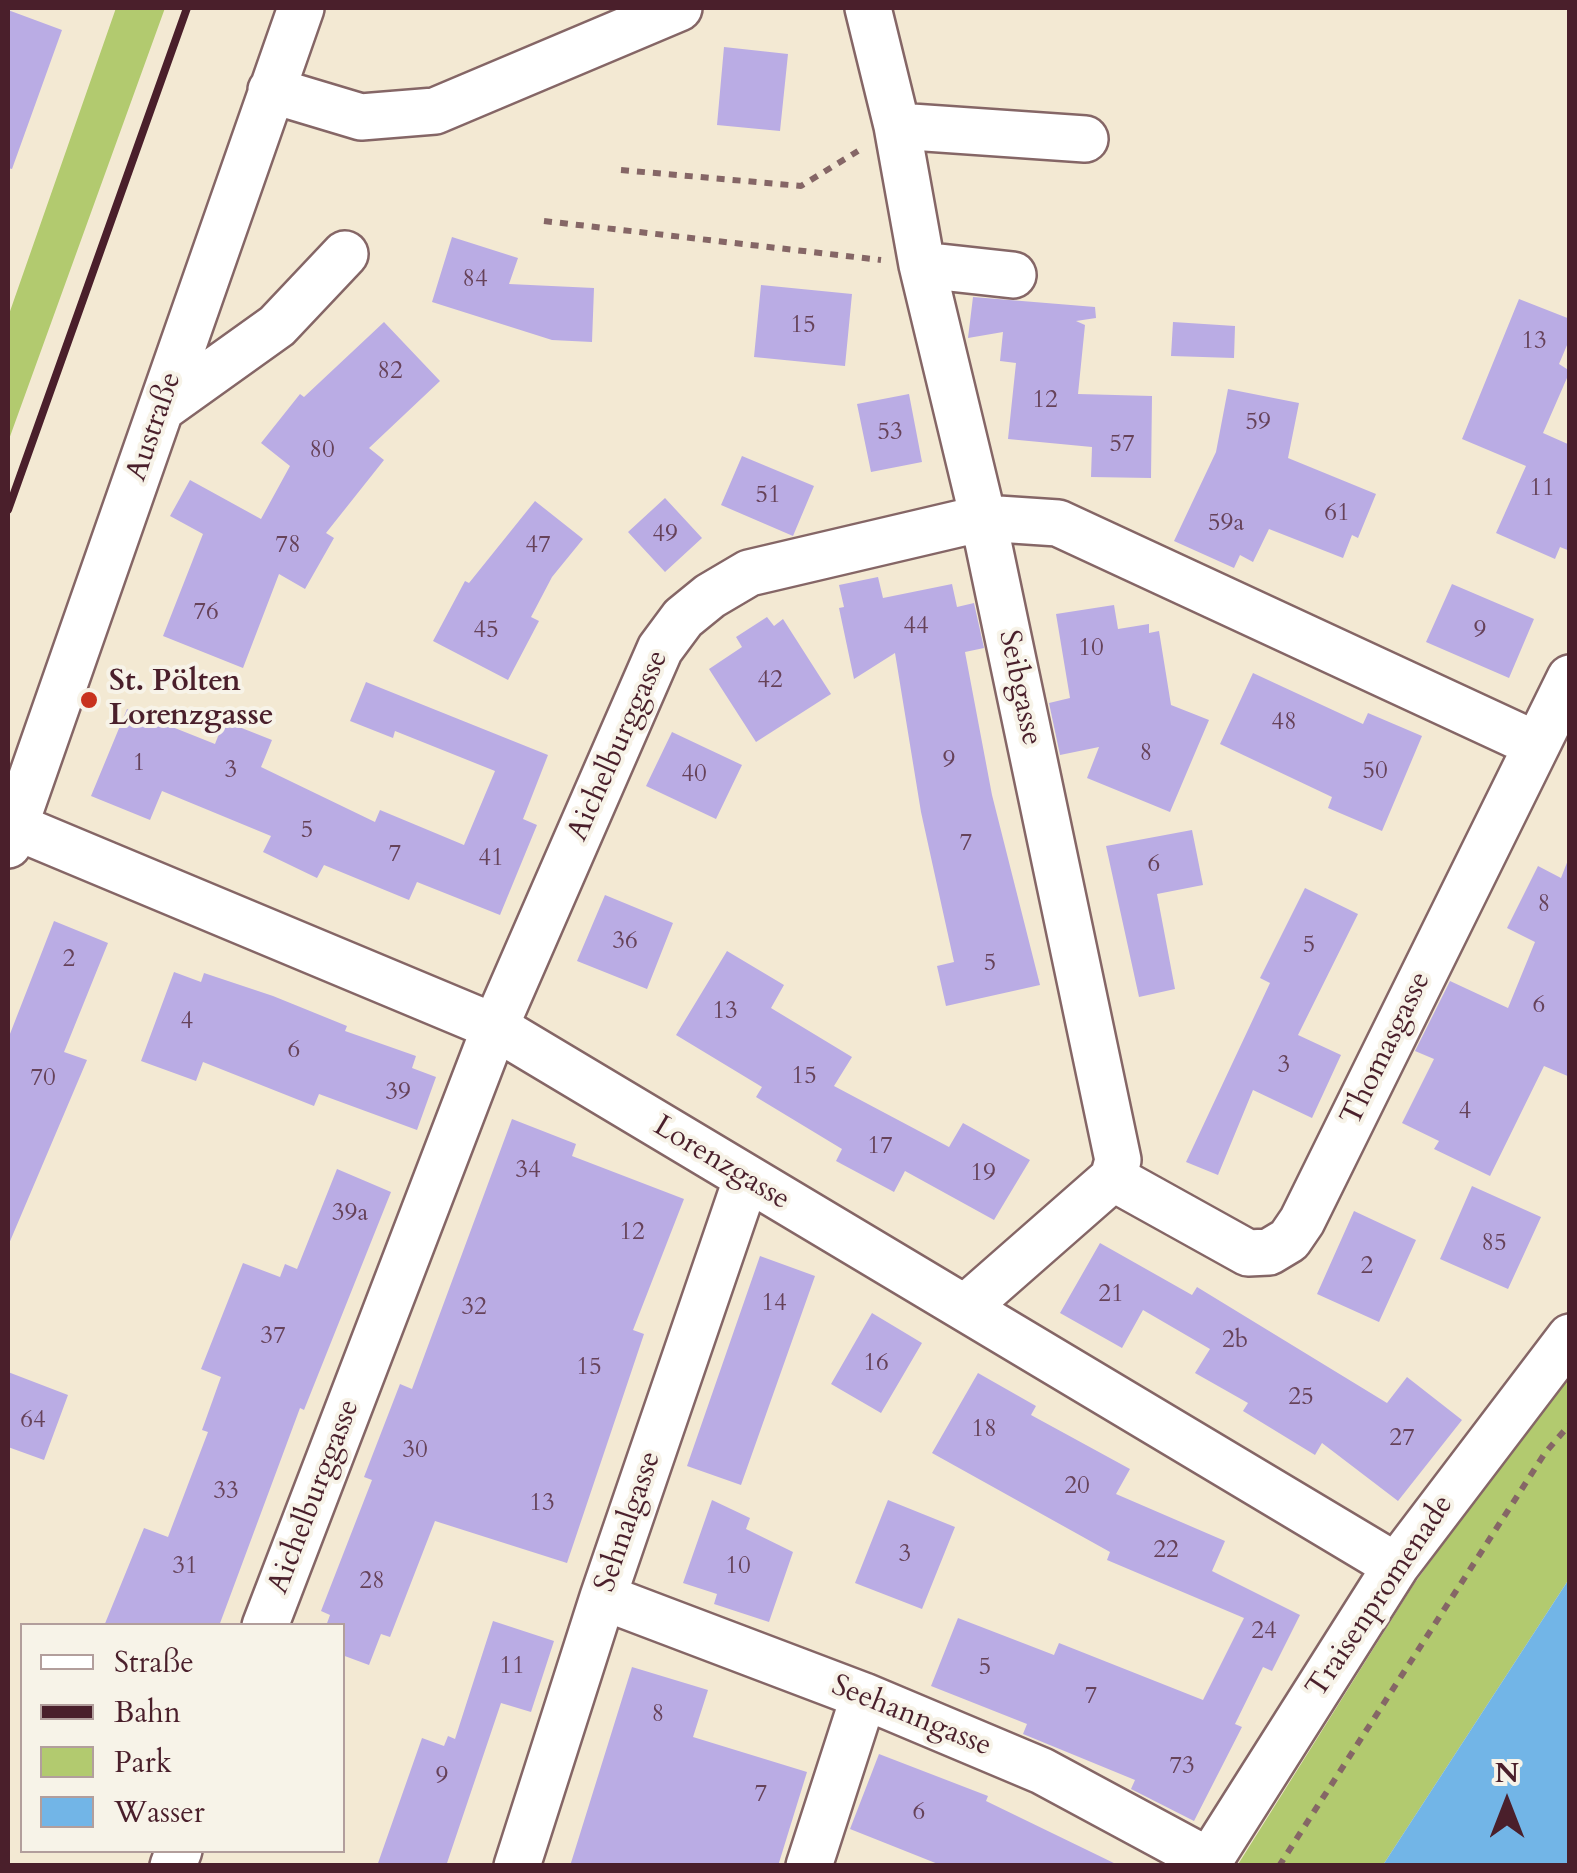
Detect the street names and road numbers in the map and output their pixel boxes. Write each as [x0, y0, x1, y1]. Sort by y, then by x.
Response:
street label: Austraße [120, 368, 190, 486]
street label: Seibgasse [989, 627, 1049, 749]
street label: Aichelburggasse [561, 645, 677, 847]
street label: Thomasgasse [1334, 966, 1440, 1132]
street label: Lorenzgasse [646, 1109, 796, 1219]
street label: Aichelburggasse [261, 1395, 369, 1599]
street label: Sehnalgasse [588, 1447, 670, 1597]
street label: Traisenpromenade [1300, 1489, 1462, 1705]
street label: Seehanngasse [826, 1669, 996, 1765]

